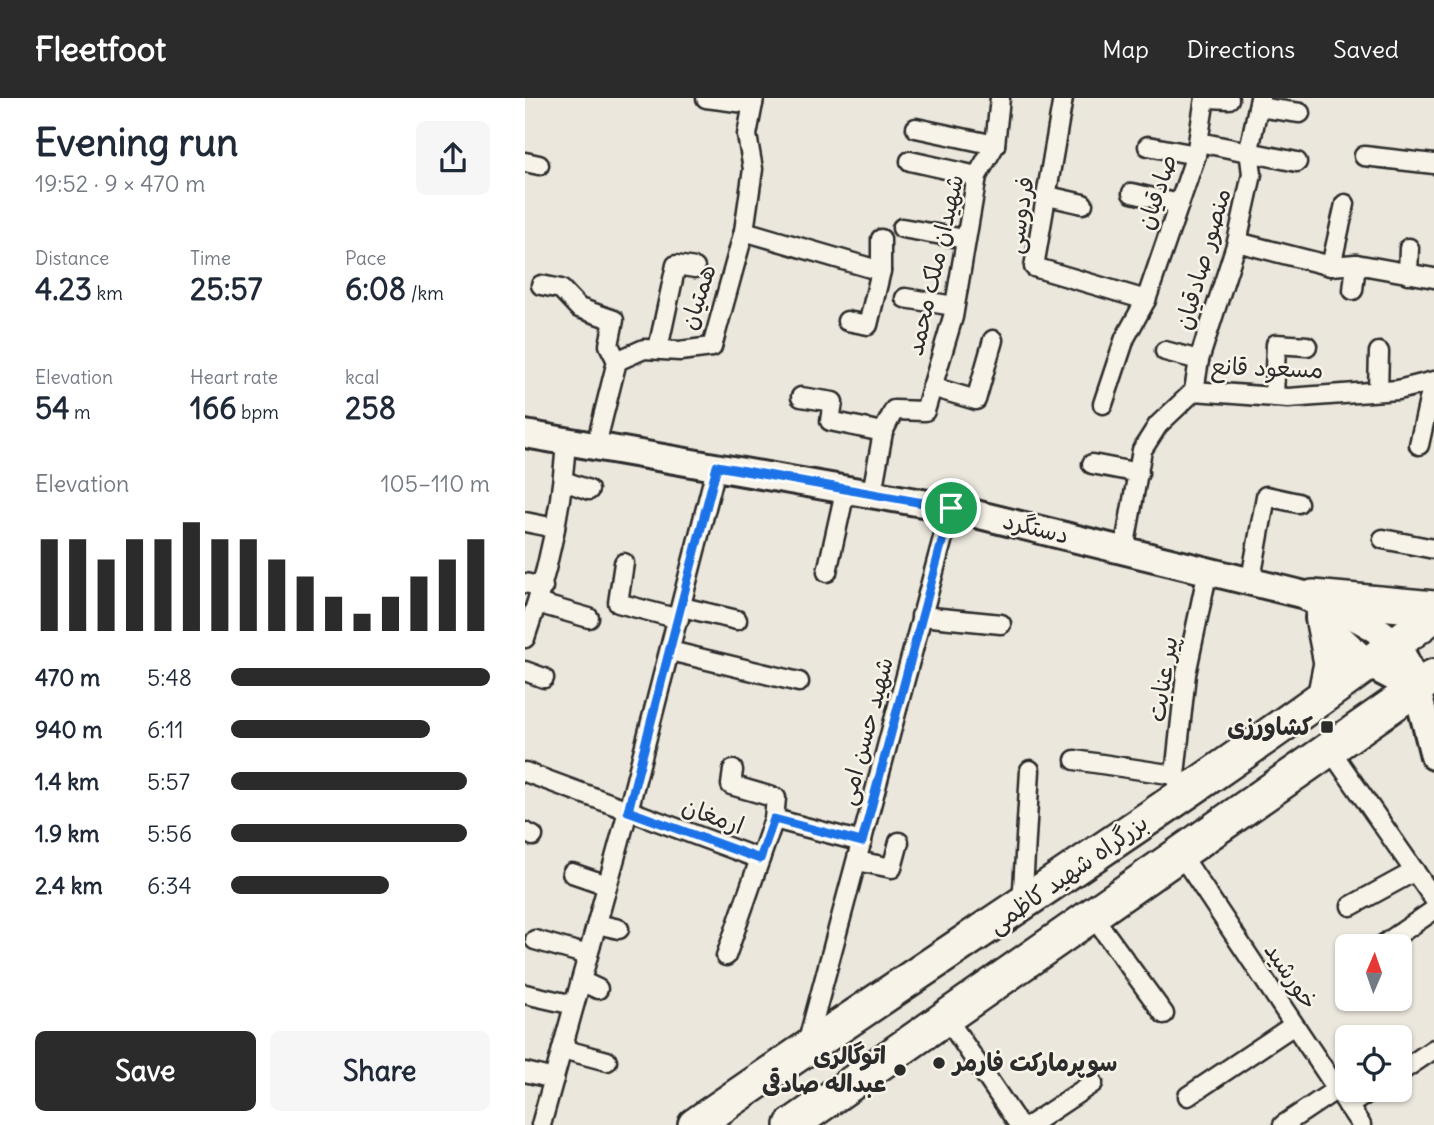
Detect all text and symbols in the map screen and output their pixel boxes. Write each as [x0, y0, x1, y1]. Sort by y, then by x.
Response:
text: Fleetfoot [35, 28, 166, 70]
text: Map [1102, 34, 1149, 64]
text: Directions [1187, 34, 1295, 64]
text: Saved [1333, 34, 1399, 64]
text: Evening run [35, 119, 238, 166]
button: share [416, 121, 490, 195]
street label: صادقیان [1129, 150, 1183, 233]
text: 19:52 · 9 × 470 m [35, 169, 205, 198]
street label: شهیدان ملک محمد [899, 171, 969, 358]
street label: فردوسی [998, 174, 1041, 256]
street label: منصور صادقیان [1168, 184, 1238, 333]
text: Distance [35, 246, 109, 270]
text: Time [190, 246, 231, 270]
text: Pace [345, 246, 386, 270]
street label: همتیان [672, 260, 722, 333]
text: 4.23 [35, 270, 92, 308]
text: 25:57 [190, 270, 262, 308]
text: 6:08 [345, 270, 406, 308]
text: km [92, 281, 123, 305]
text: /km [406, 281, 444, 305]
street label: مسعود قانع [1210, 350, 1324, 387]
text: Elevation [35, 365, 113, 389]
text: Heart rate [190, 365, 278, 389]
text: kcal [345, 365, 379, 389]
text: 54 [35, 389, 70, 427]
text: 166 [190, 389, 237, 427]
text: 258 [345, 389, 396, 427]
text: m [70, 400, 91, 424]
text: bpm [237, 400, 279, 424]
text: Elevation [35, 469, 129, 498]
text: 105–110 m [380, 469, 490, 498]
pin [921, 478, 981, 538]
icon: arrive [932, 489, 970, 527]
street label: دستگرد [1000, 504, 1072, 550]
street label: پیر عنایت [1140, 634, 1185, 724]
street label: شهید حسن امی [831, 654, 900, 808]
text: 470 m [35, 663, 100, 692]
text: 5:48 [147, 663, 192, 692]
place label: کشاورزی [1227, 711, 1313, 741]
text: 940 m [35, 715, 102, 744]
text: 6:11 [147, 715, 184, 744]
marker: کشاورزی [1319, 719, 1335, 735]
text: 1.4 km [35, 767, 99, 796]
text: 5:57 [147, 767, 190, 796]
street label: ارمغان [678, 790, 749, 840]
street label: بزرگراه شهید کاظمی [982, 807, 1154, 940]
text: 1.9 km [35, 819, 100, 848]
text: 5:56 [147, 819, 192, 848]
text: 2.4 km [35, 871, 103, 900]
text: 6:34 [147, 871, 192, 900]
north arrow [1335, 934, 1412, 1012]
map controls [1335, 934, 1412, 1102]
street label: خورشید [1258, 936, 1325, 1015]
button: locate [1335, 1025, 1412, 1102]
button: Save [35, 1031, 256, 1111]
button: Share [270, 1031, 490, 1111]
place label: اتوگالری عبداله صادقی [762, 1040, 886, 1098]
place label: سوپرمارکت فارمر [951, 1047, 1117, 1078]
marker: سوپرمارکت فارمر [931, 1055, 947, 1071]
marker: اتوگالری عبداله صادقی [892, 1062, 908, 1078]

